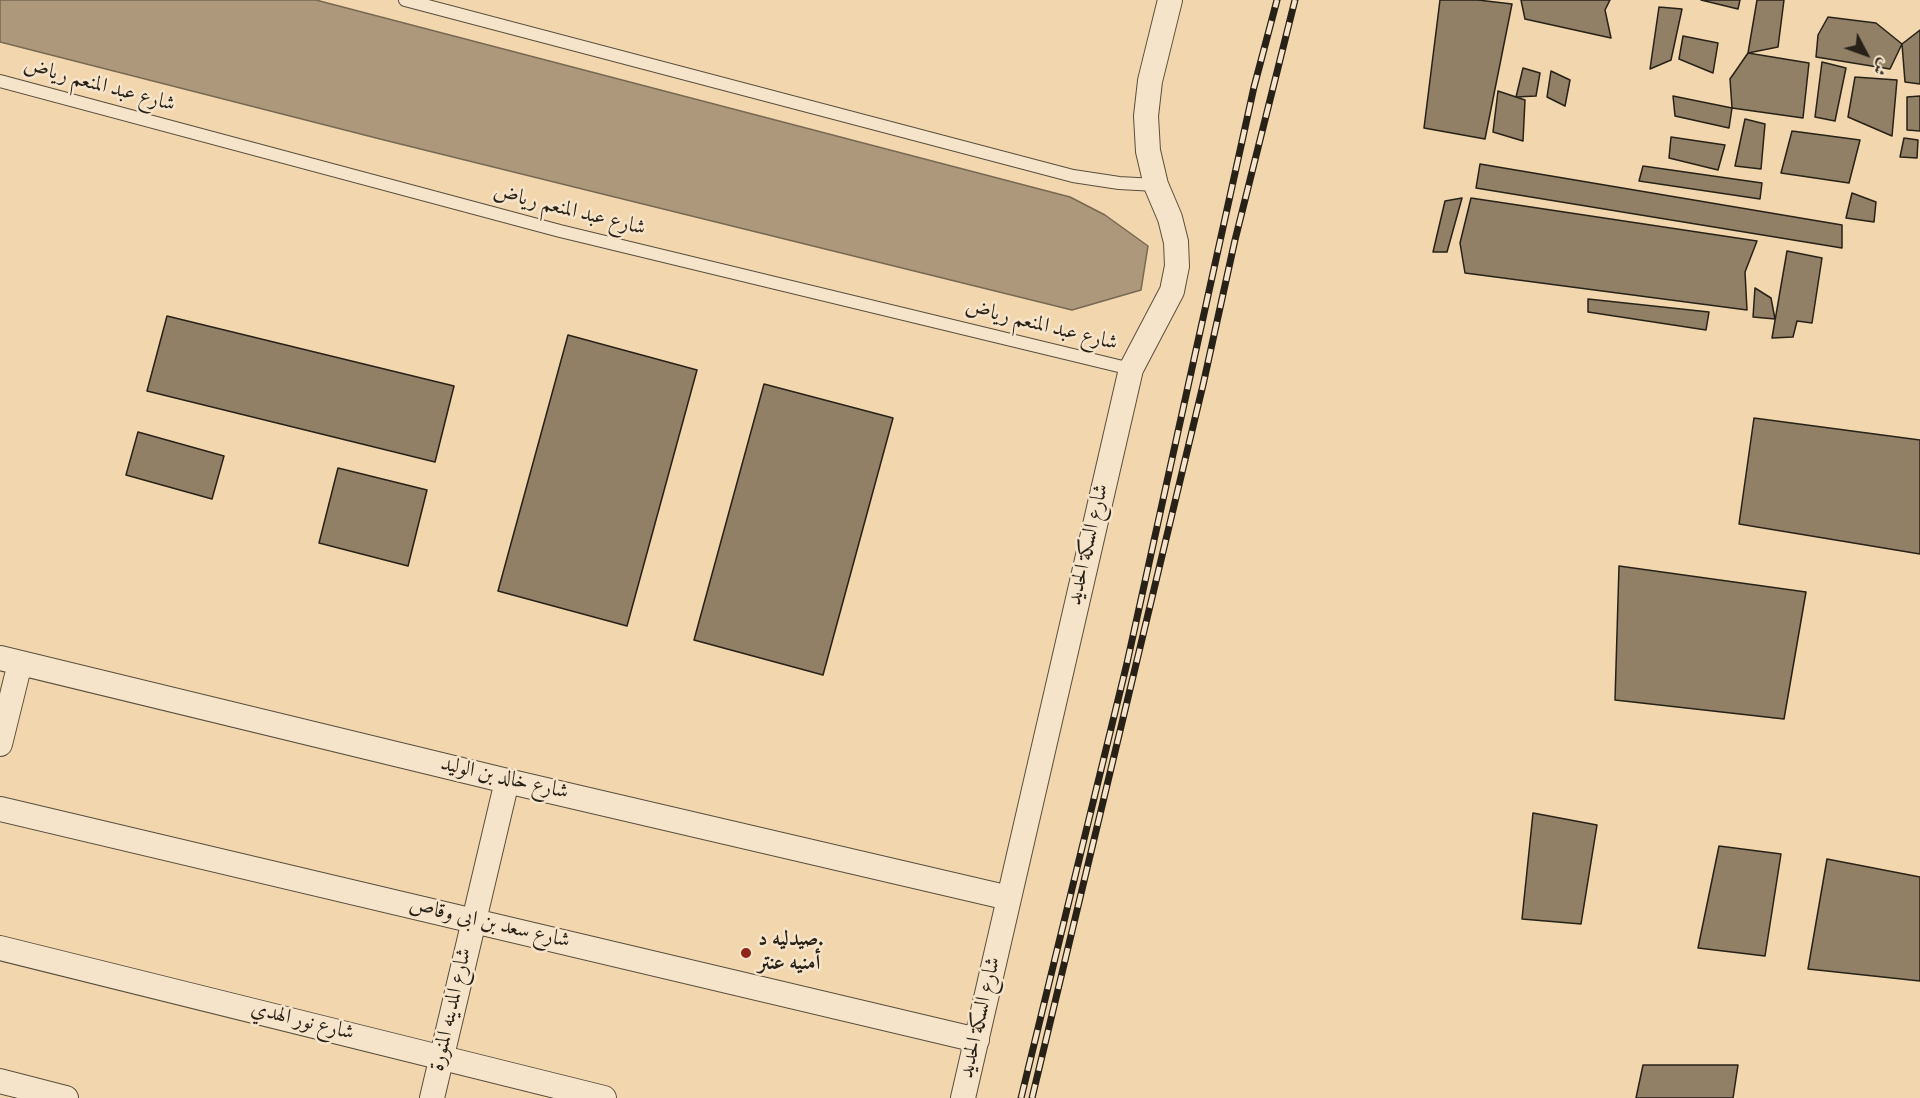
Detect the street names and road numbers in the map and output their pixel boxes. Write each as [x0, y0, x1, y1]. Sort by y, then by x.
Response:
street label: شارع عبد المنعم رياض [20, 55, 178, 119]
street label: شارع عبد المنعم رياض [490, 181, 648, 243]
street label: شارع عبد المنعم رياض [962, 296, 1120, 358]
street label: شارع السكة الحديد [1064, 482, 1116, 608]
street label: شارع خالد بن الوليد [438, 753, 570, 807]
street label: شارع سعد بن ابى وقاص [406, 894, 572, 956]
street label: شارع المدينه المنورة [427, 946, 479, 1074]
street label: شارع السكة الحديد [956, 955, 1008, 1081]
street label: شارع نور الهدي [248, 998, 356, 1048]

